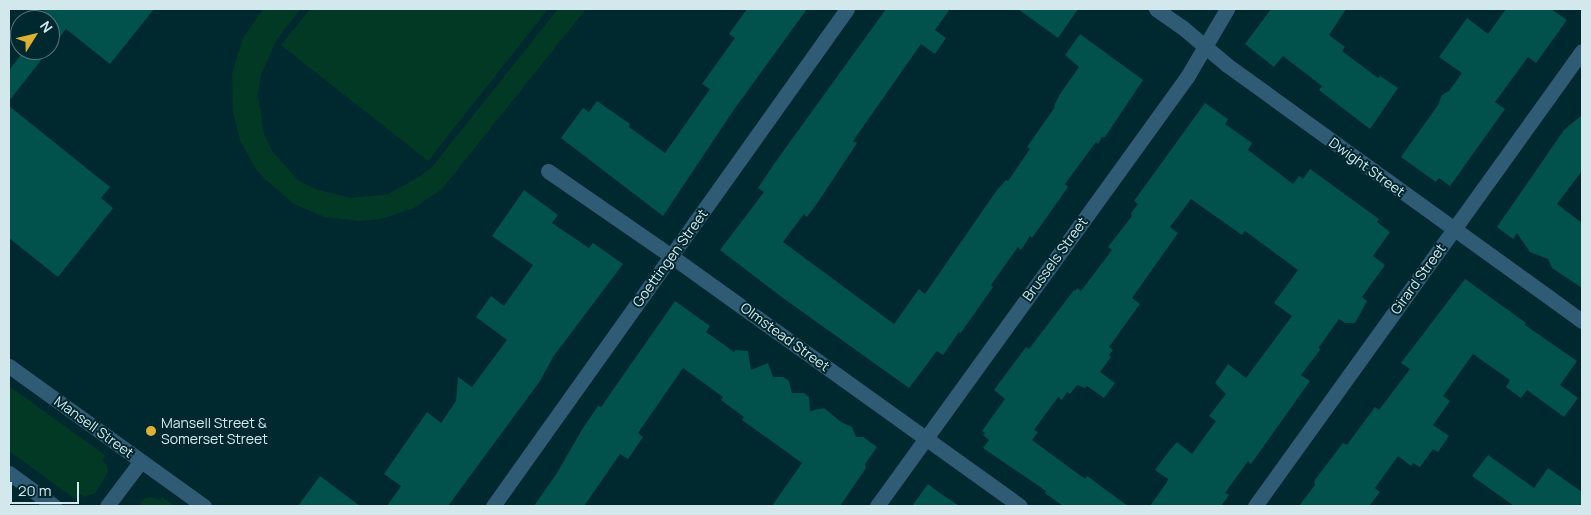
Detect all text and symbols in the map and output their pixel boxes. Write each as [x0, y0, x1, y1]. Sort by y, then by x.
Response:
north arrow [10, 10, 60, 60]
text: N [36, 17, 57, 36]
street label: Dwight Street [1326, 134, 1408, 200]
street label: Goettingen Street [629, 206, 711, 310]
street label: Brussels Street [1019, 214, 1091, 304]
street label: Girard Street [1387, 241, 1449, 317]
street label: Olmstead Street [737, 299, 833, 375]
street label: Mansell Street [51, 393, 137, 461]
place label: Mansell Street & Somerset Street [161, 415, 268, 448]
marker: Mansell Street & Somerset Street [145, 425, 157, 437]
scale bar [12, 472, 81, 504]
text: 20 m [18, 480, 51, 501]

